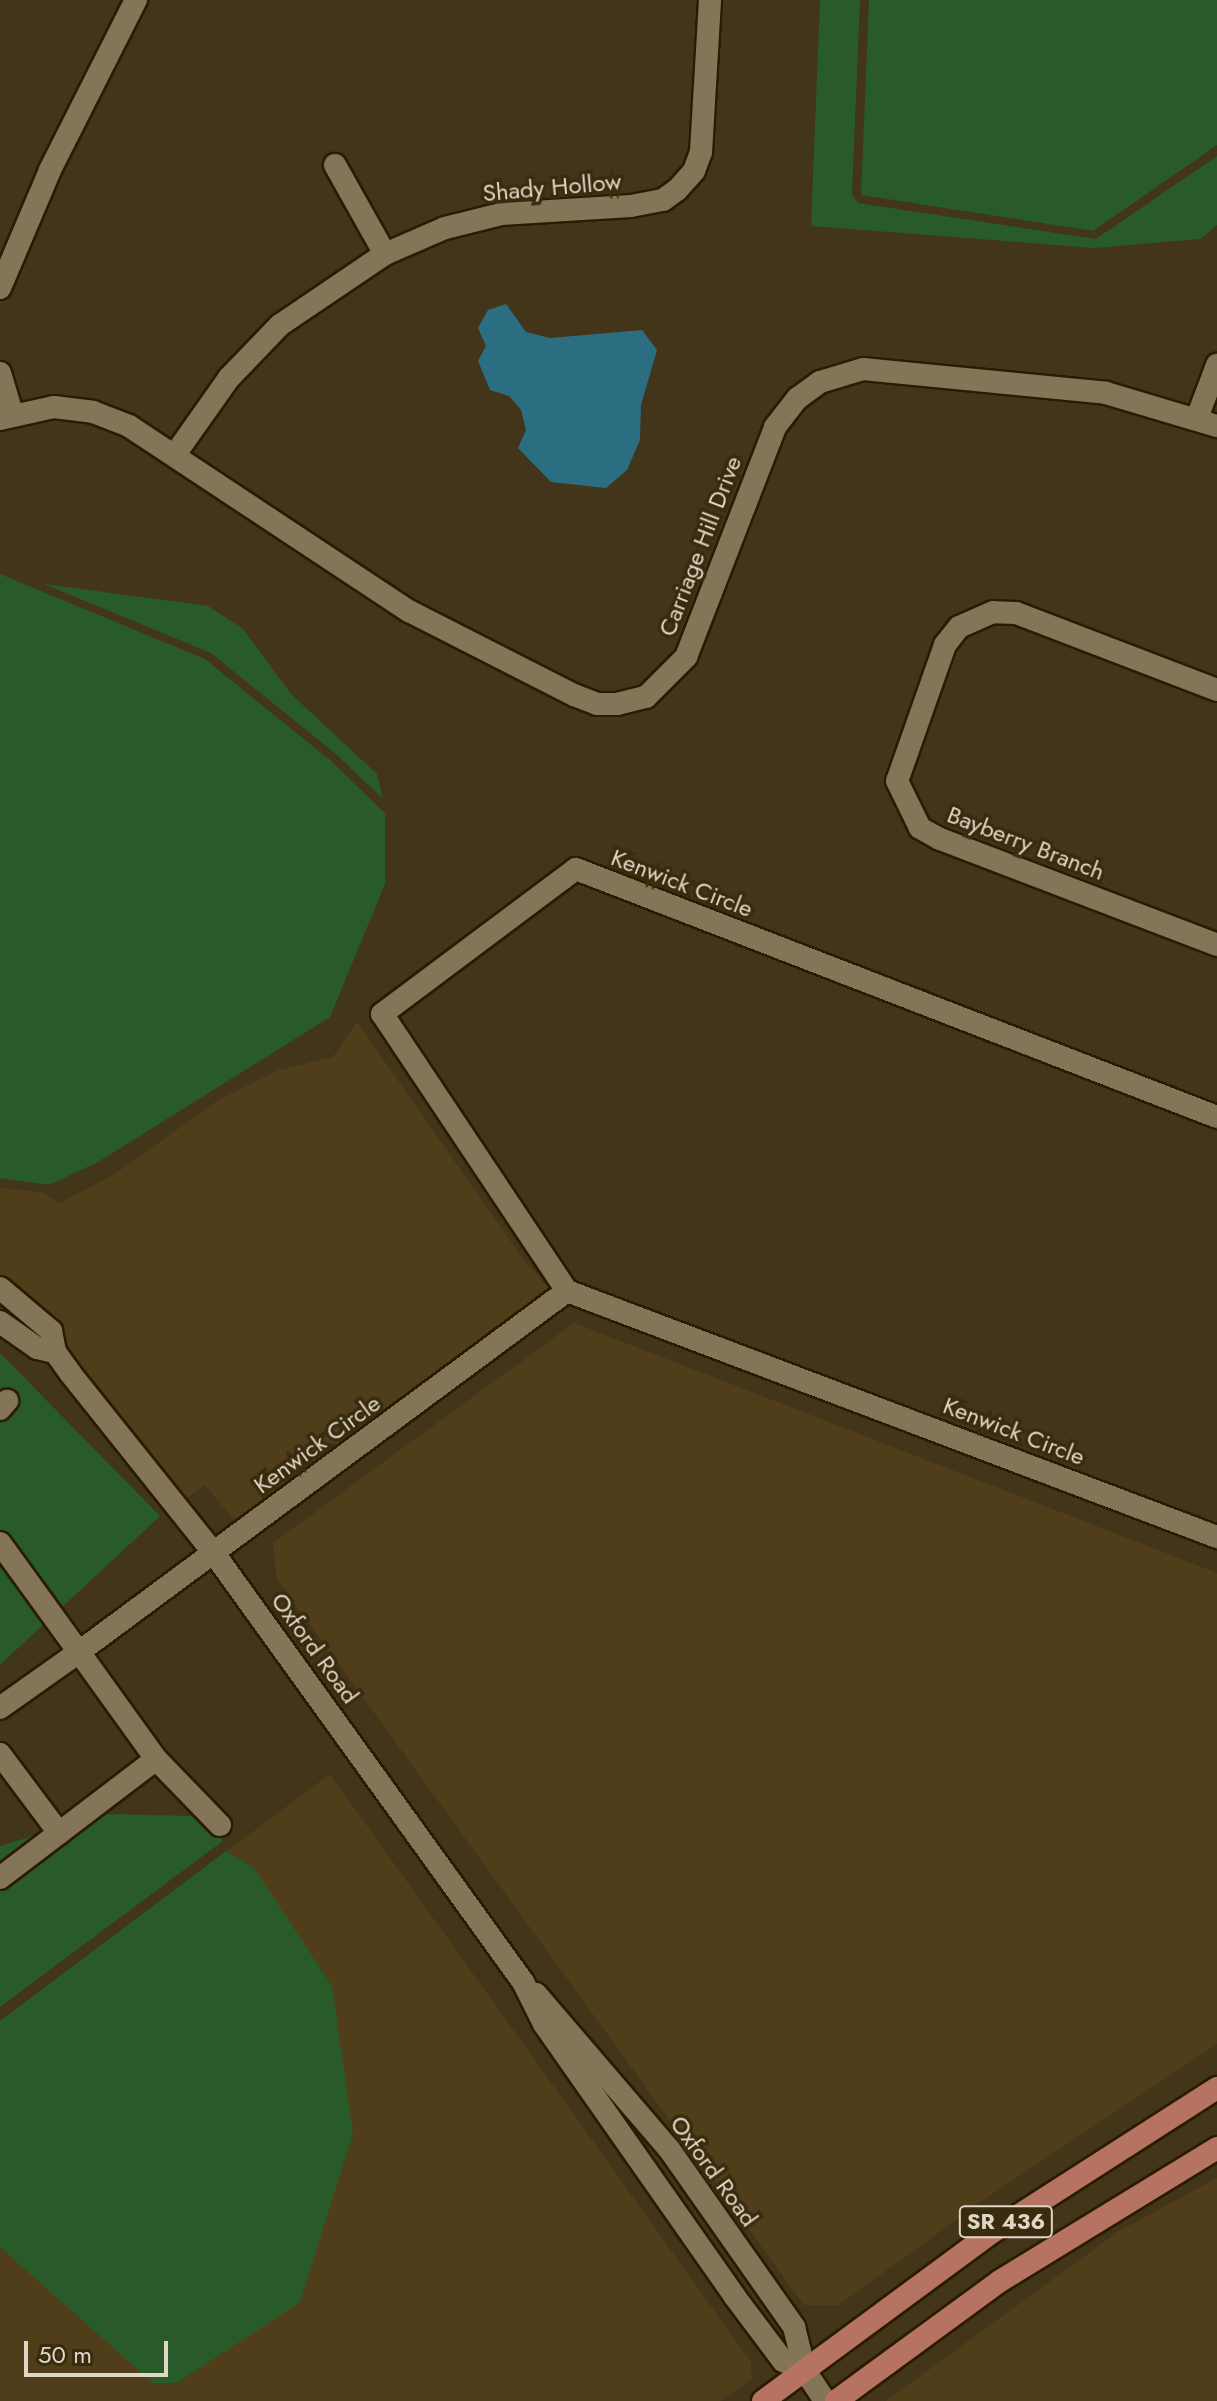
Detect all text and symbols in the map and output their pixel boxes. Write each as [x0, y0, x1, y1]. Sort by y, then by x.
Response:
street label: Shady Hollow [481, 167, 623, 207]
street label: Carriage Hill Drive [652, 452, 748, 640]
street label: Bayberry Branch [943, 800, 1109, 886]
street label: Kenwick Circle [607, 843, 757, 923]
street label: Kenwick Circle [248, 1388, 386, 1500]
street label: Kenwick Circle [939, 1391, 1089, 1471]
street label: Oxford Road [265, 1587, 365, 1709]
street label: Oxford Road [664, 2110, 764, 2232]
road number: SR 436 [958, 2204, 1054, 2240]
scale bar [28, 2325, 172, 2375]
text: 50 m [38, 2337, 92, 2372]

